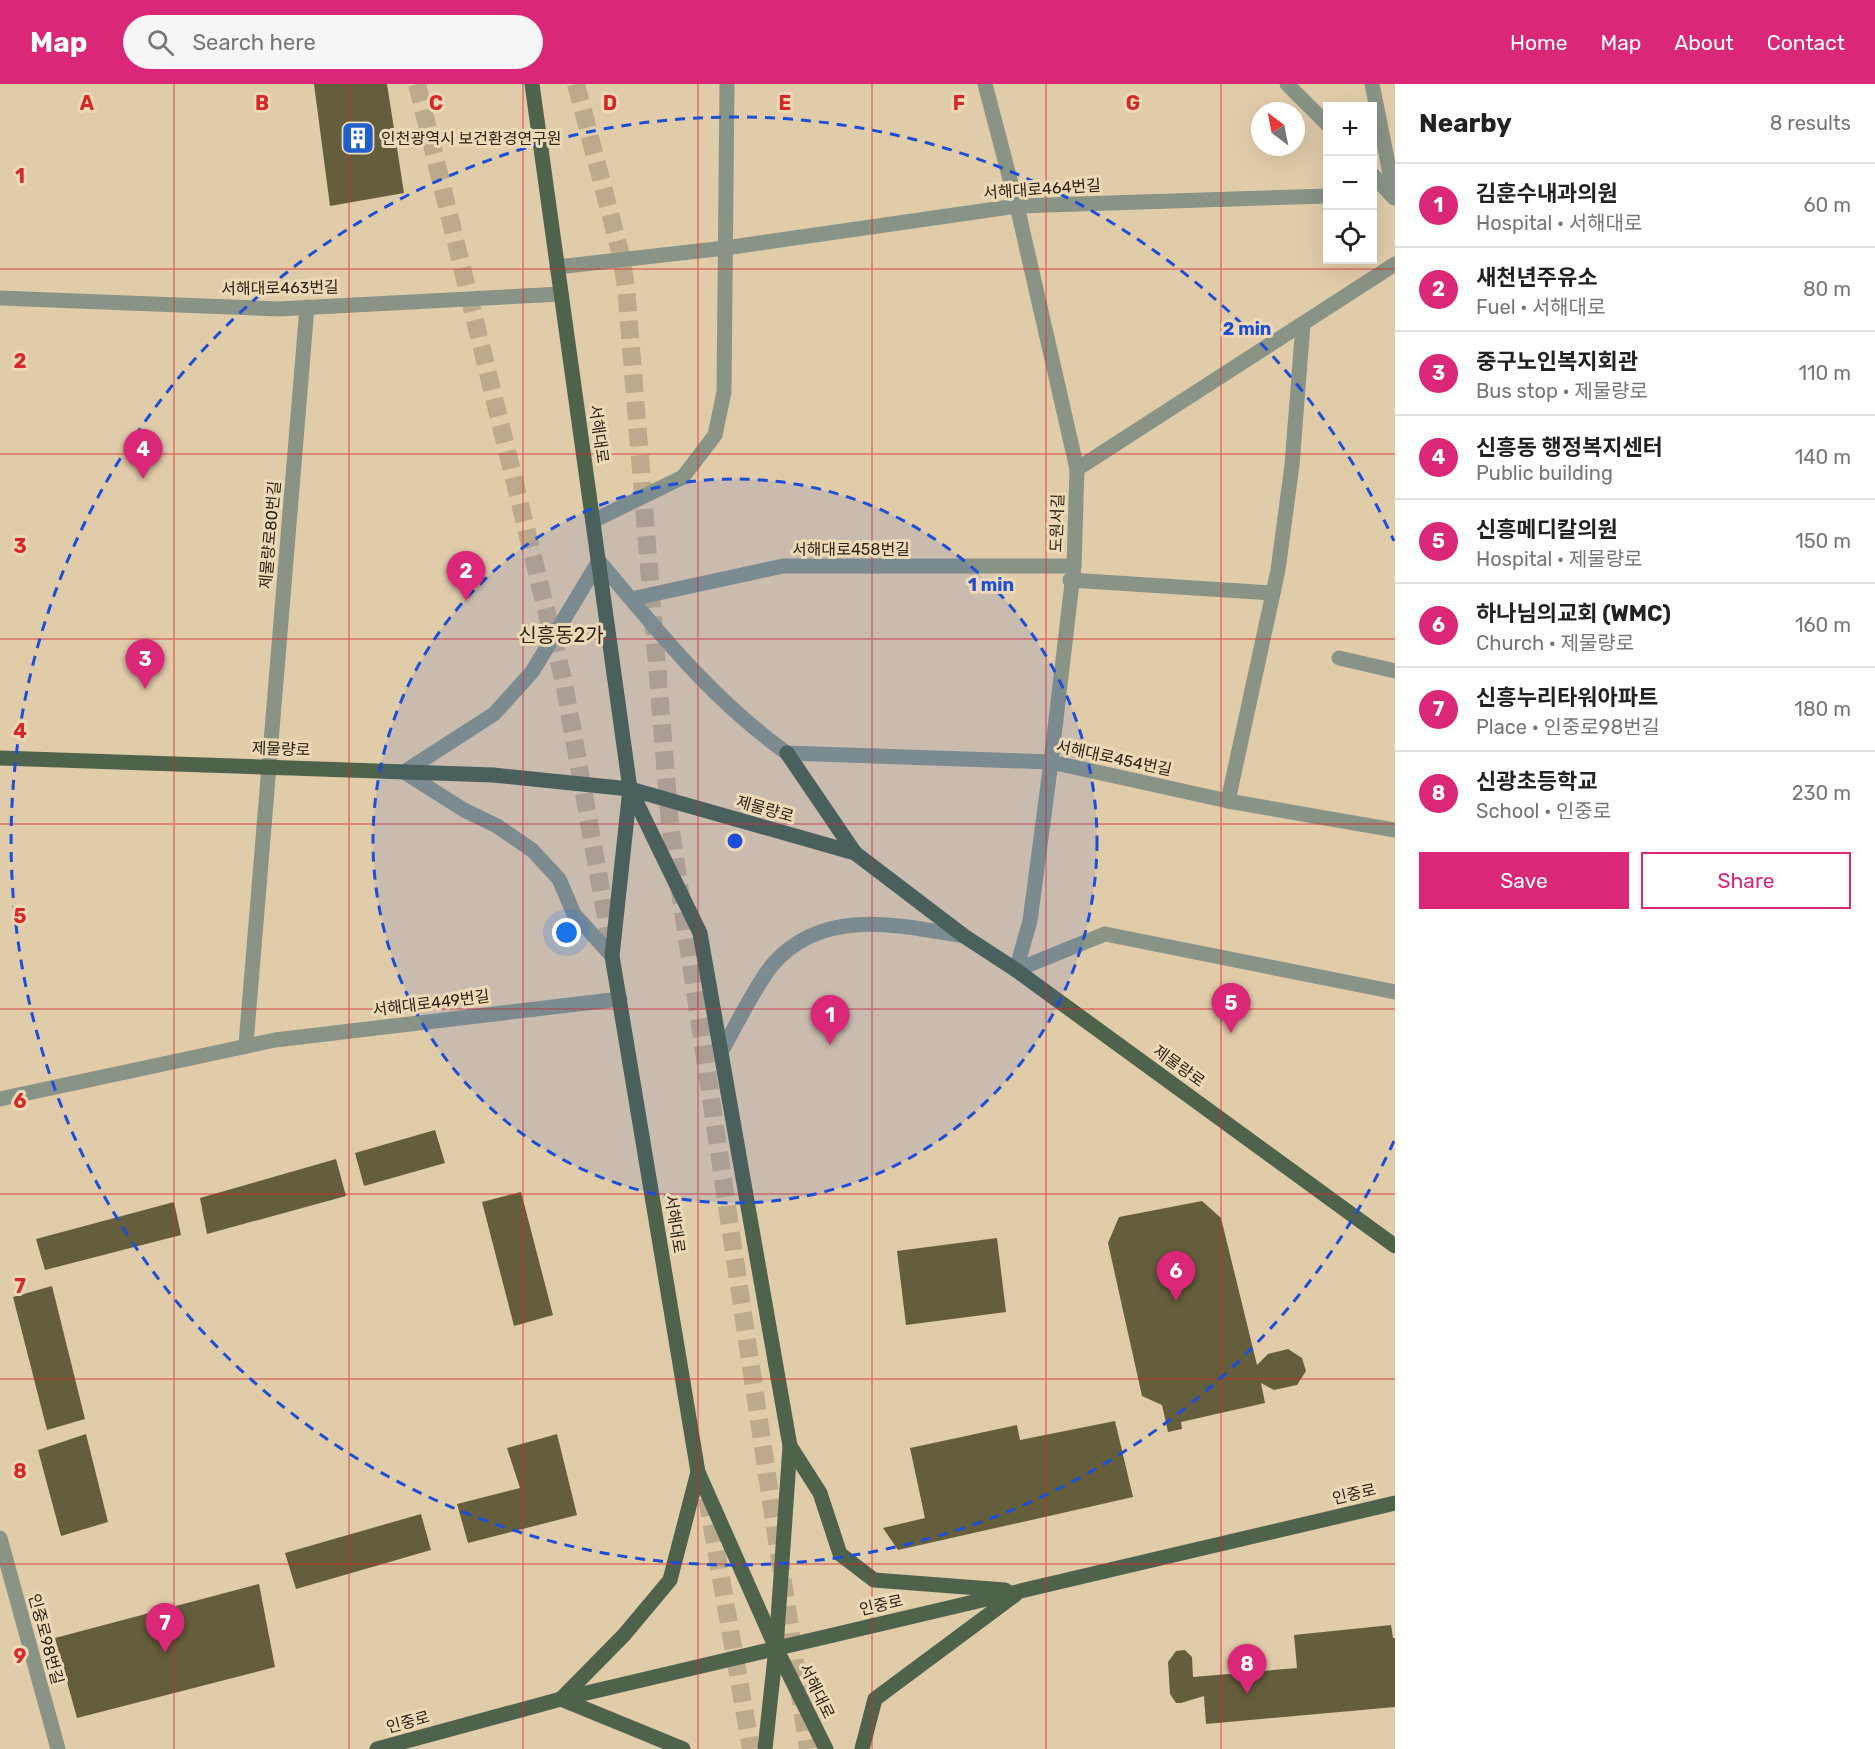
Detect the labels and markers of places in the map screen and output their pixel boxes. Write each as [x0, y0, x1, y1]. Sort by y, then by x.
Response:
building icon: 인천광역시 보건환경연구원 [340, 120, 376, 156]
place label: 인천광역시 보건환경연구원 [381, 129, 562, 148]
pin: 4 [124, 430, 162, 479]
pin: 2 [446, 552, 486, 601]
pin: 3 [126, 640, 164, 689]
centre of rings [725, 831, 745, 851]
pin: 5 [1212, 984, 1250, 1033]
pin: 1 [810, 996, 850, 1045]
pin: 6 [1156, 1252, 1196, 1301]
pin: 7 [146, 1604, 184, 1653]
pin: 8 [1228, 1644, 1266, 1694]

